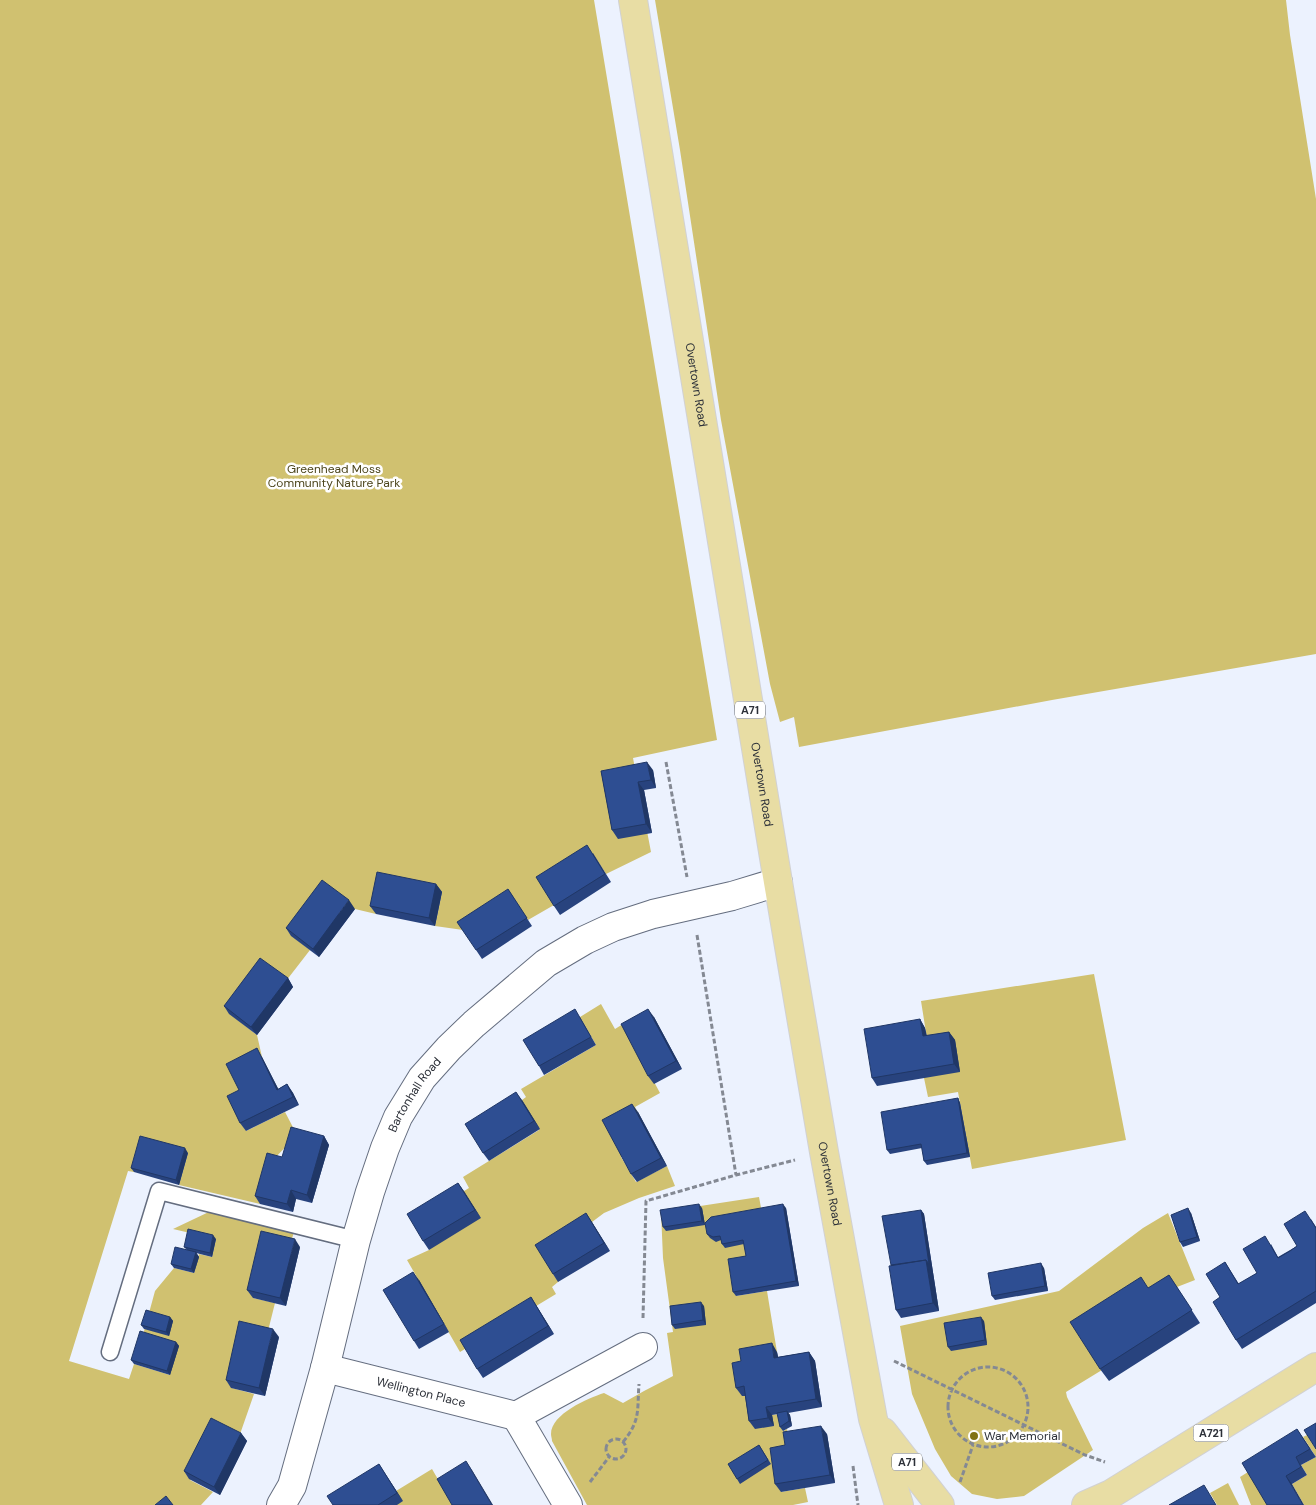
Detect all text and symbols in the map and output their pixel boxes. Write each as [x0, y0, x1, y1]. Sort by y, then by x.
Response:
street label: Overtown Road [681, 341, 711, 428]
park label: Greenhead Moss Community Nature Park [268, 461, 400, 491]
road number: A71 [735, 702, 765, 718]
street label: Overtown Road [747, 741, 777, 828]
street label: Bartonhall Road [385, 1054, 445, 1135]
street label: Overtown Road [814, 1140, 845, 1227]
street label: Wellington Place [375, 1373, 467, 1411]
road number: A721 [1194, 1425, 1228, 1442]
place label: War Memorial [984, 1428, 1060, 1444]
marker: War Memorial [968, 1430, 980, 1442]
road number: A71 [892, 1454, 922, 1470]

